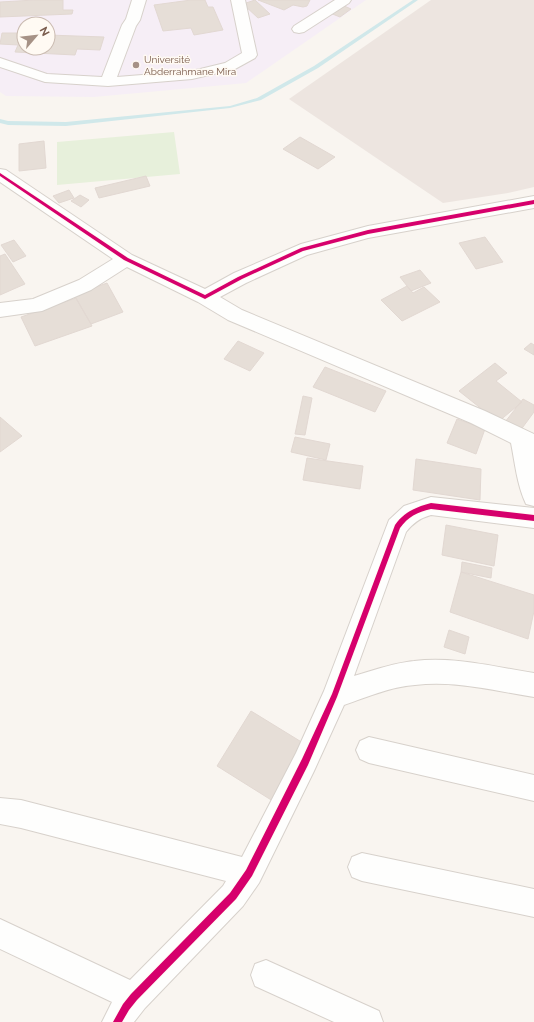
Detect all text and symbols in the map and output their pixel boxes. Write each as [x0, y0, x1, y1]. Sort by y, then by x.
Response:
north arrow [16, 16, 56, 56]
text: N [37, 25, 52, 38]
place label: Université Abderrahmane Mira [144, 54, 236, 77]
marker: Université Abderrahmane Mira [131, 60, 141, 70]

